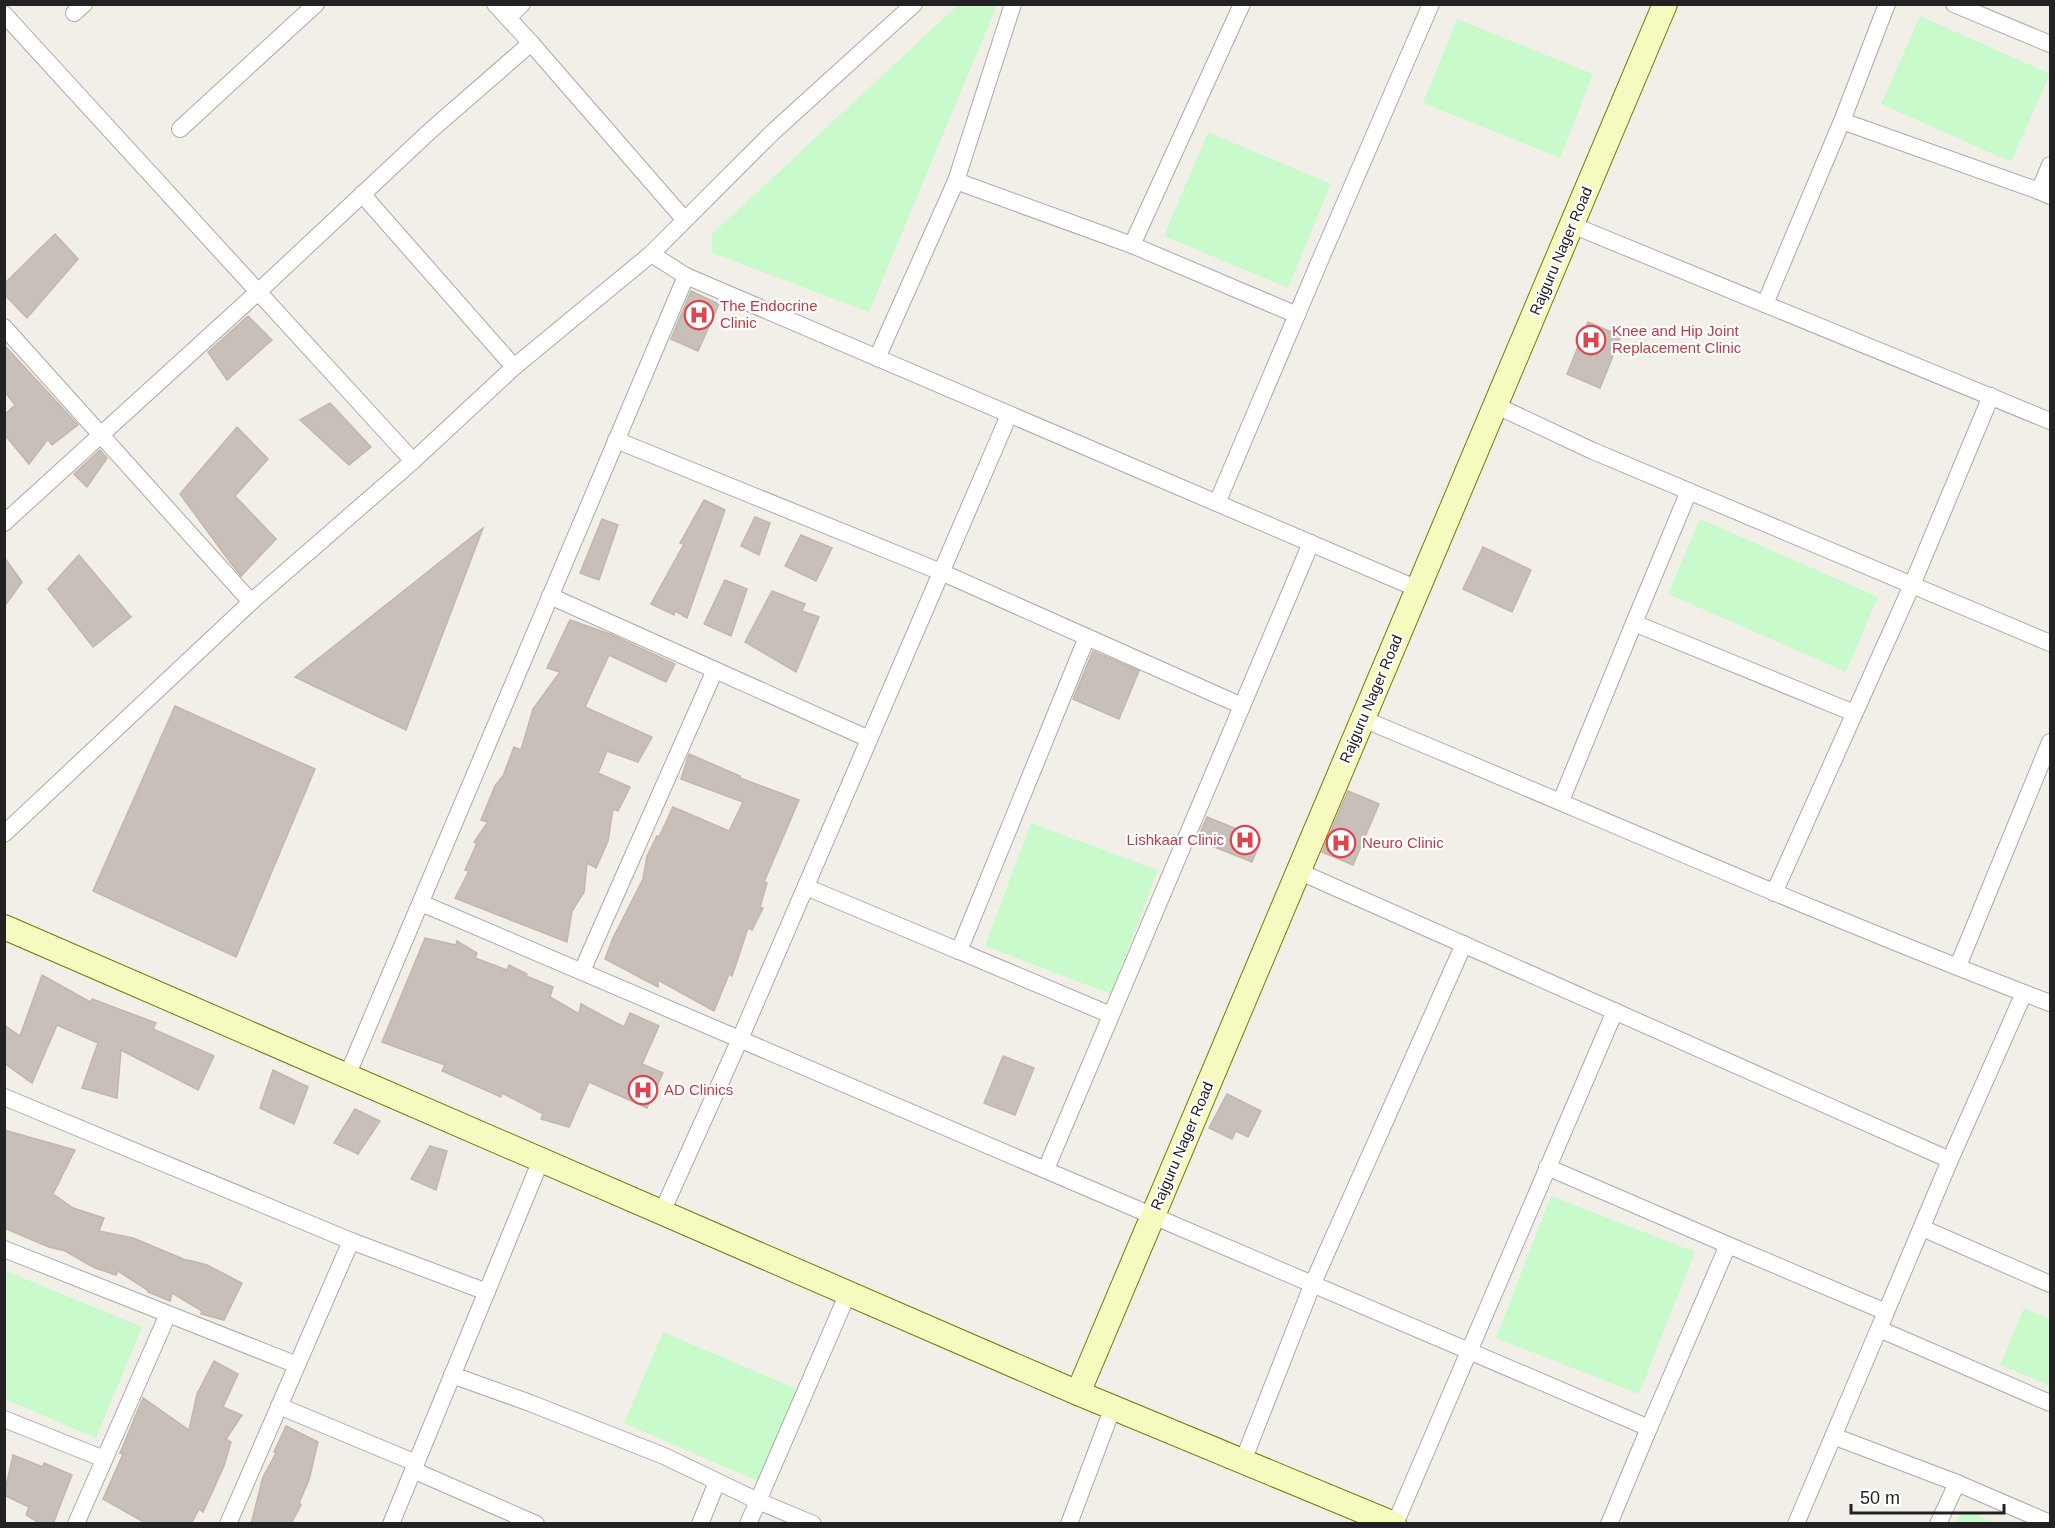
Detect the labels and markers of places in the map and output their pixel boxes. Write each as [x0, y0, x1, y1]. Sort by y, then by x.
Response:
place label: The Endocrine Clinic [720, 297, 818, 331]
hospital icon: The Endocrine Clinic [683, 299, 715, 331]
place label: Knee and Hip Joint Replacement Clinic [1612, 322, 1742, 356]
hospital icon: Knee and Hip Joint Replacement Clinic [1575, 324, 1607, 356]
hospital icon: Lishkaar Clinic [1229, 824, 1261, 856]
hospital icon: Neuro Clinic [1325, 827, 1357, 859]
place label: Lishkaar Clinic [1126, 831, 1224, 848]
place label: Neuro Clinic [1362, 834, 1444, 851]
hospital icon: AD Clinics [627, 1074, 659, 1106]
place label: AD Clinics [664, 1081, 733, 1098]

